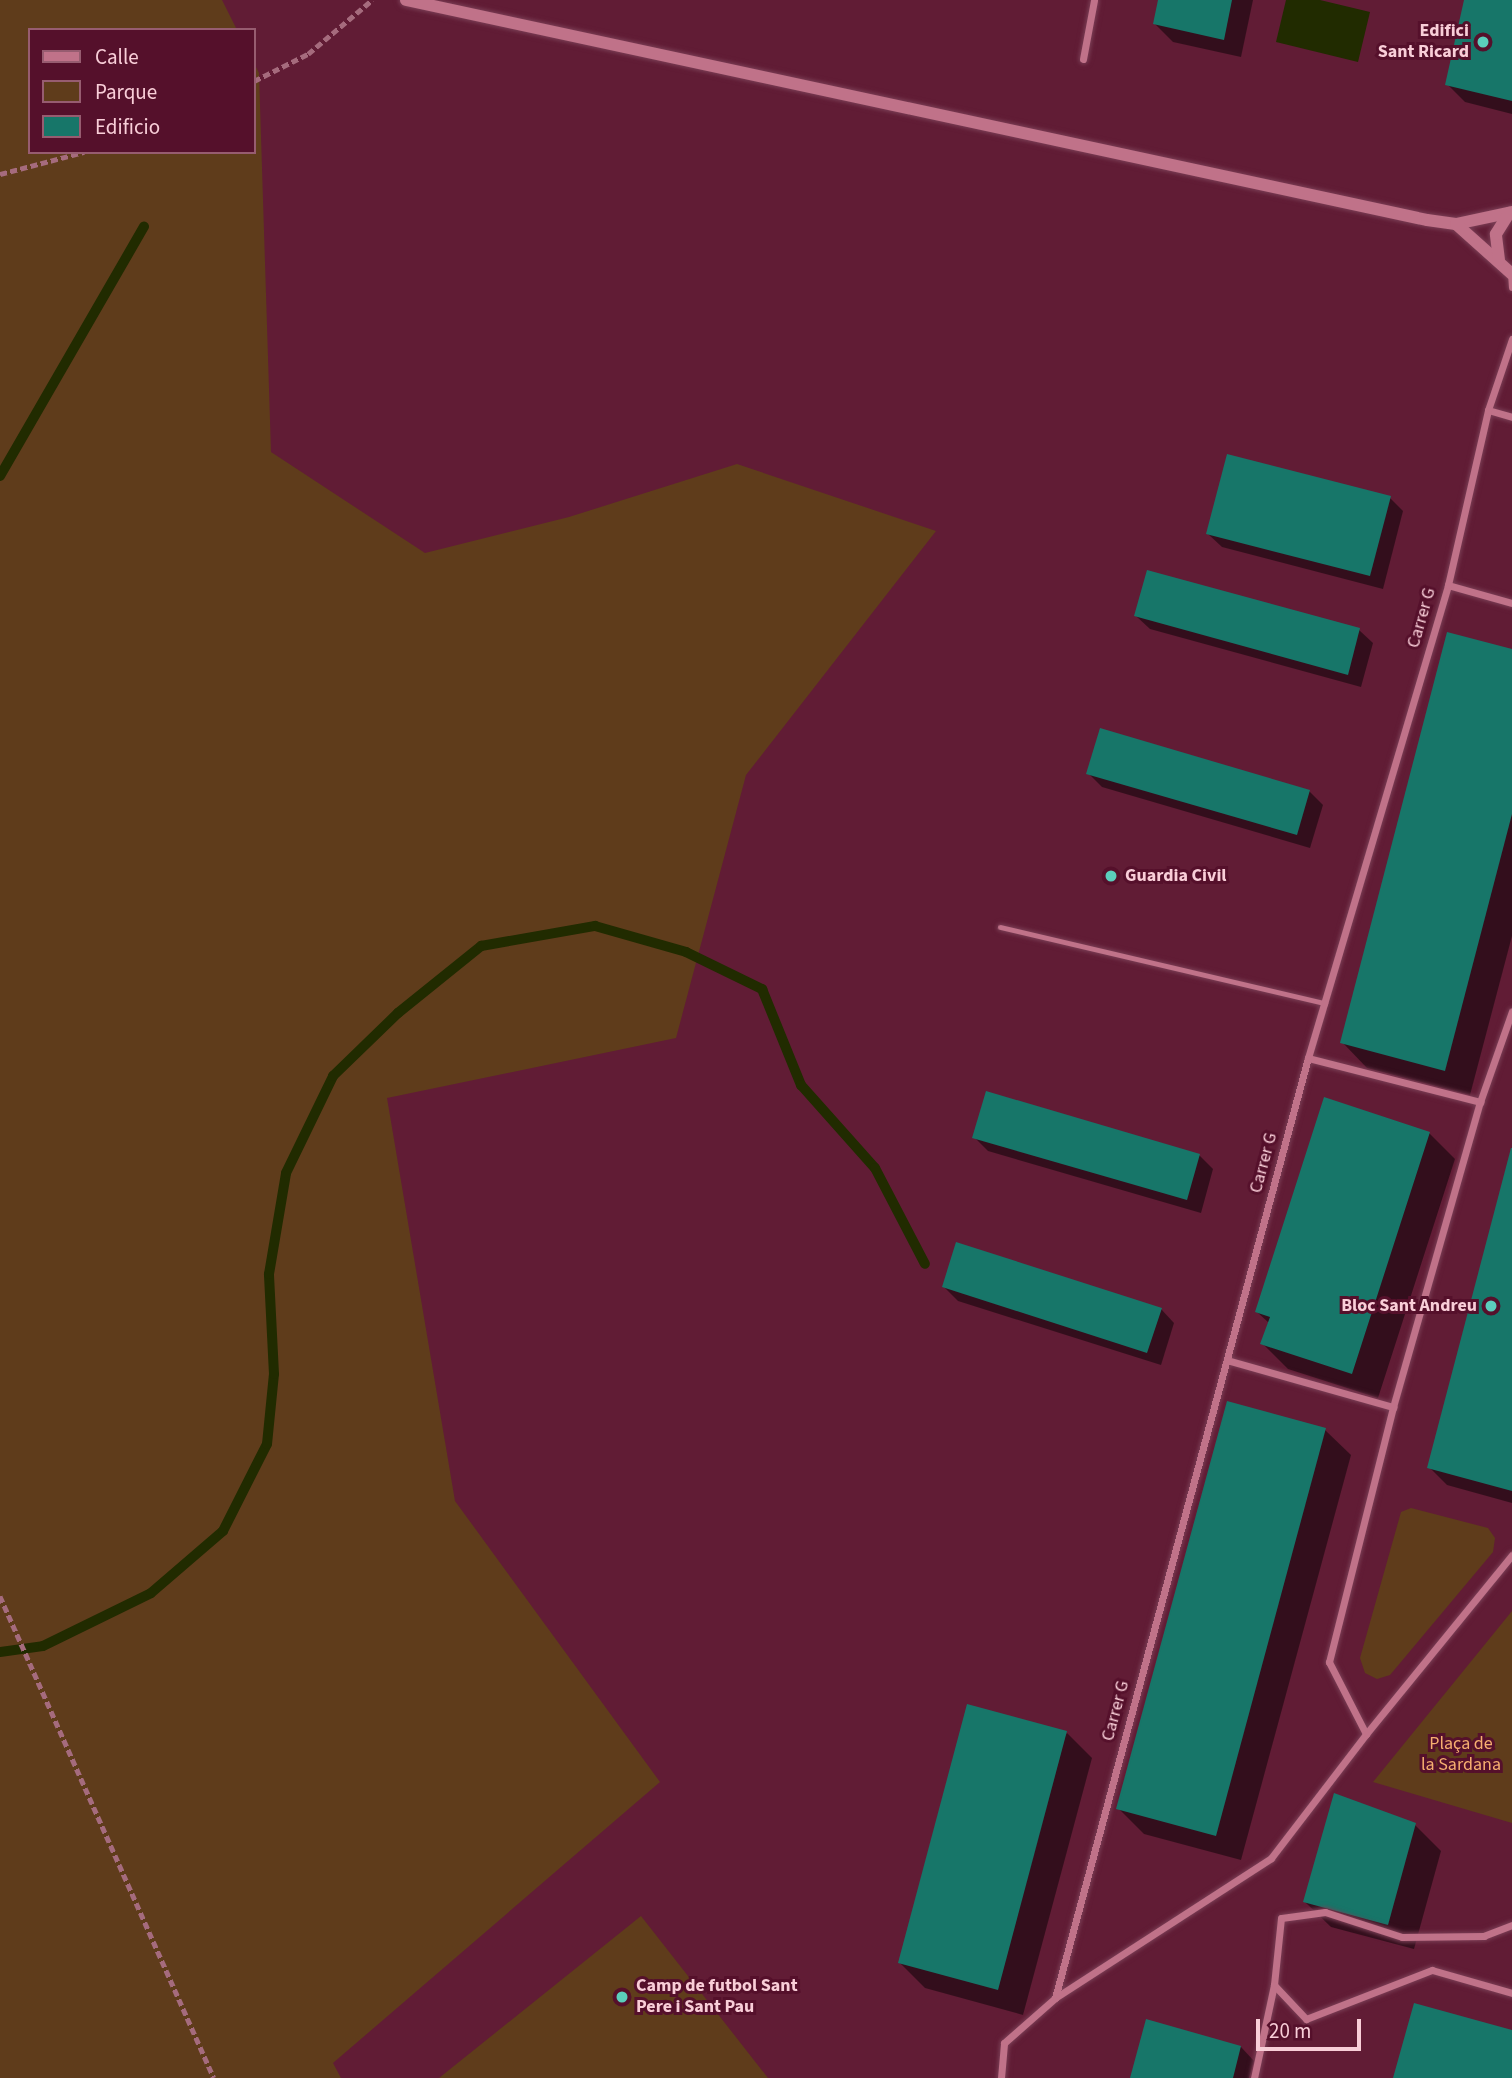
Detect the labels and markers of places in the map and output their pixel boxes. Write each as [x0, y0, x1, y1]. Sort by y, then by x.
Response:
place label: Edifici Sant Ricard [1378, 21, 1469, 64]
marker: Edifici Sant Ricard [1475, 34, 1491, 50]
place label: Guardia Civil [1125, 865, 1227, 887]
marker: Guardia Civil [1103, 868, 1119, 884]
place label: Bloc Sant Andreu [1341, 1295, 1477, 1317]
marker: Bloc Sant Andreu [1483, 1298, 1499, 1314]
place label: Camp de futbol Sant Pere i Sant Pau [636, 1976, 798, 2018]
marker: Camp de futbol Sant Pere i Sant Pau [614, 1989, 630, 2005]

